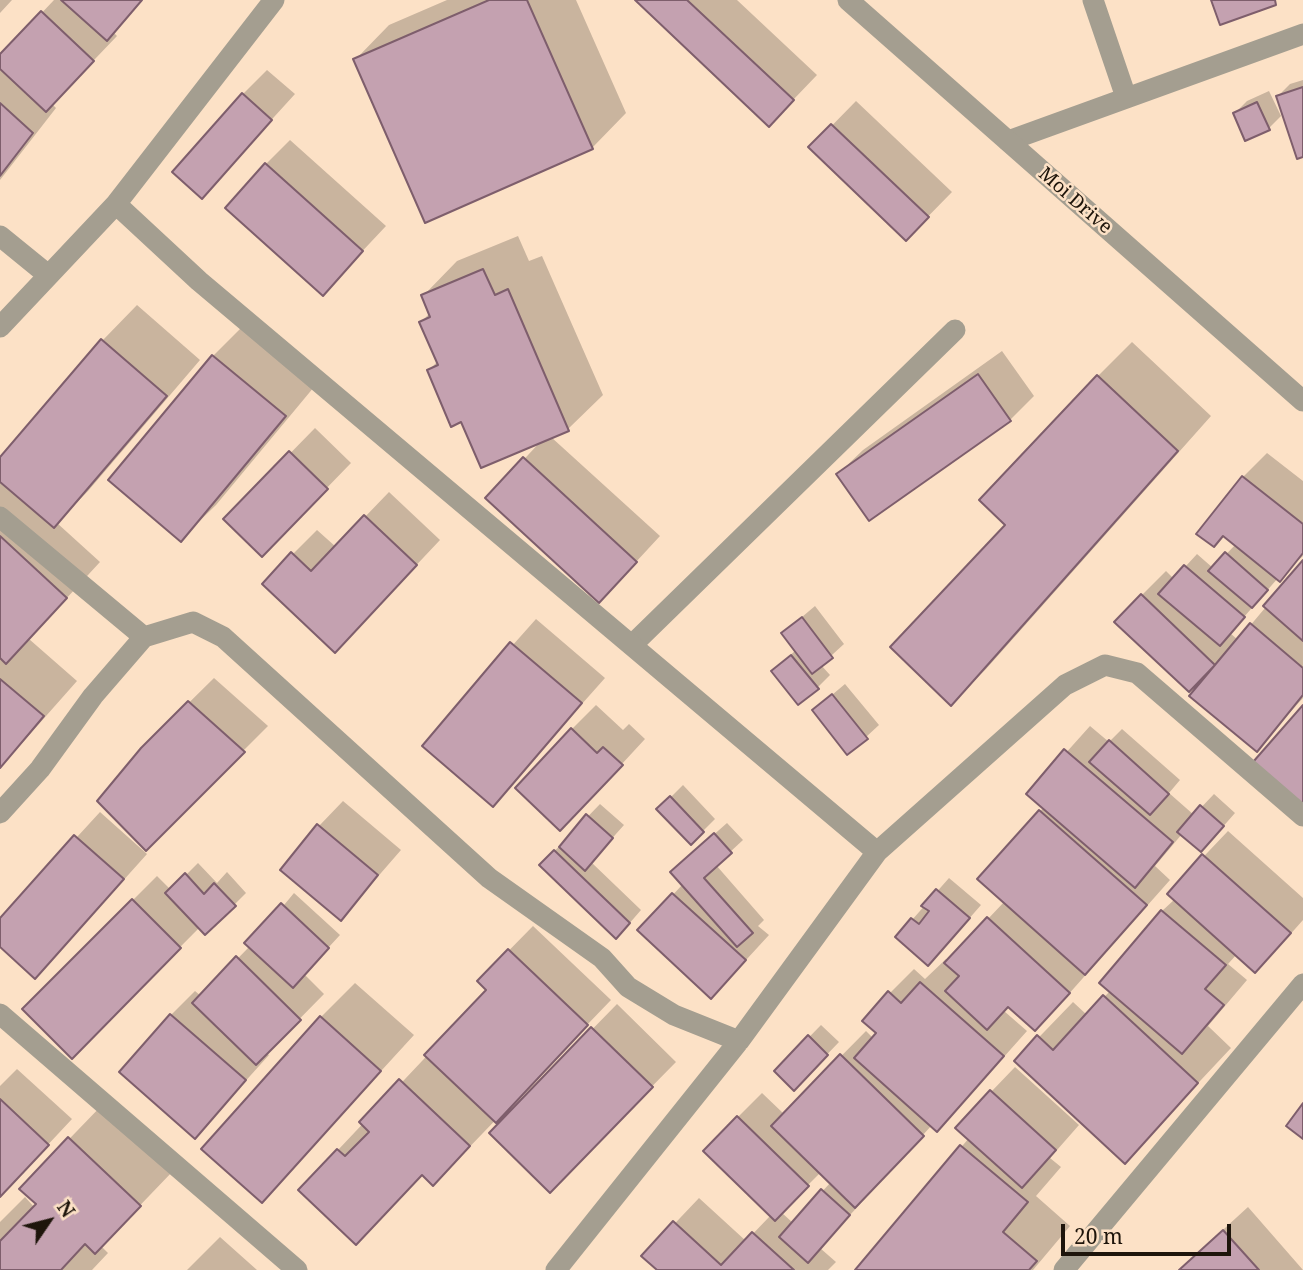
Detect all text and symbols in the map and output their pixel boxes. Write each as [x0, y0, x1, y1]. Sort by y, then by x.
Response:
street label: Moi Drive [1034, 163, 1116, 239]
north arrow [14, 1186, 84, 1256]
text: N [51, 1195, 81, 1223]
scale bar [1065, 1210, 1235, 1254]
text: 20 m [1074, 1222, 1123, 1250]

